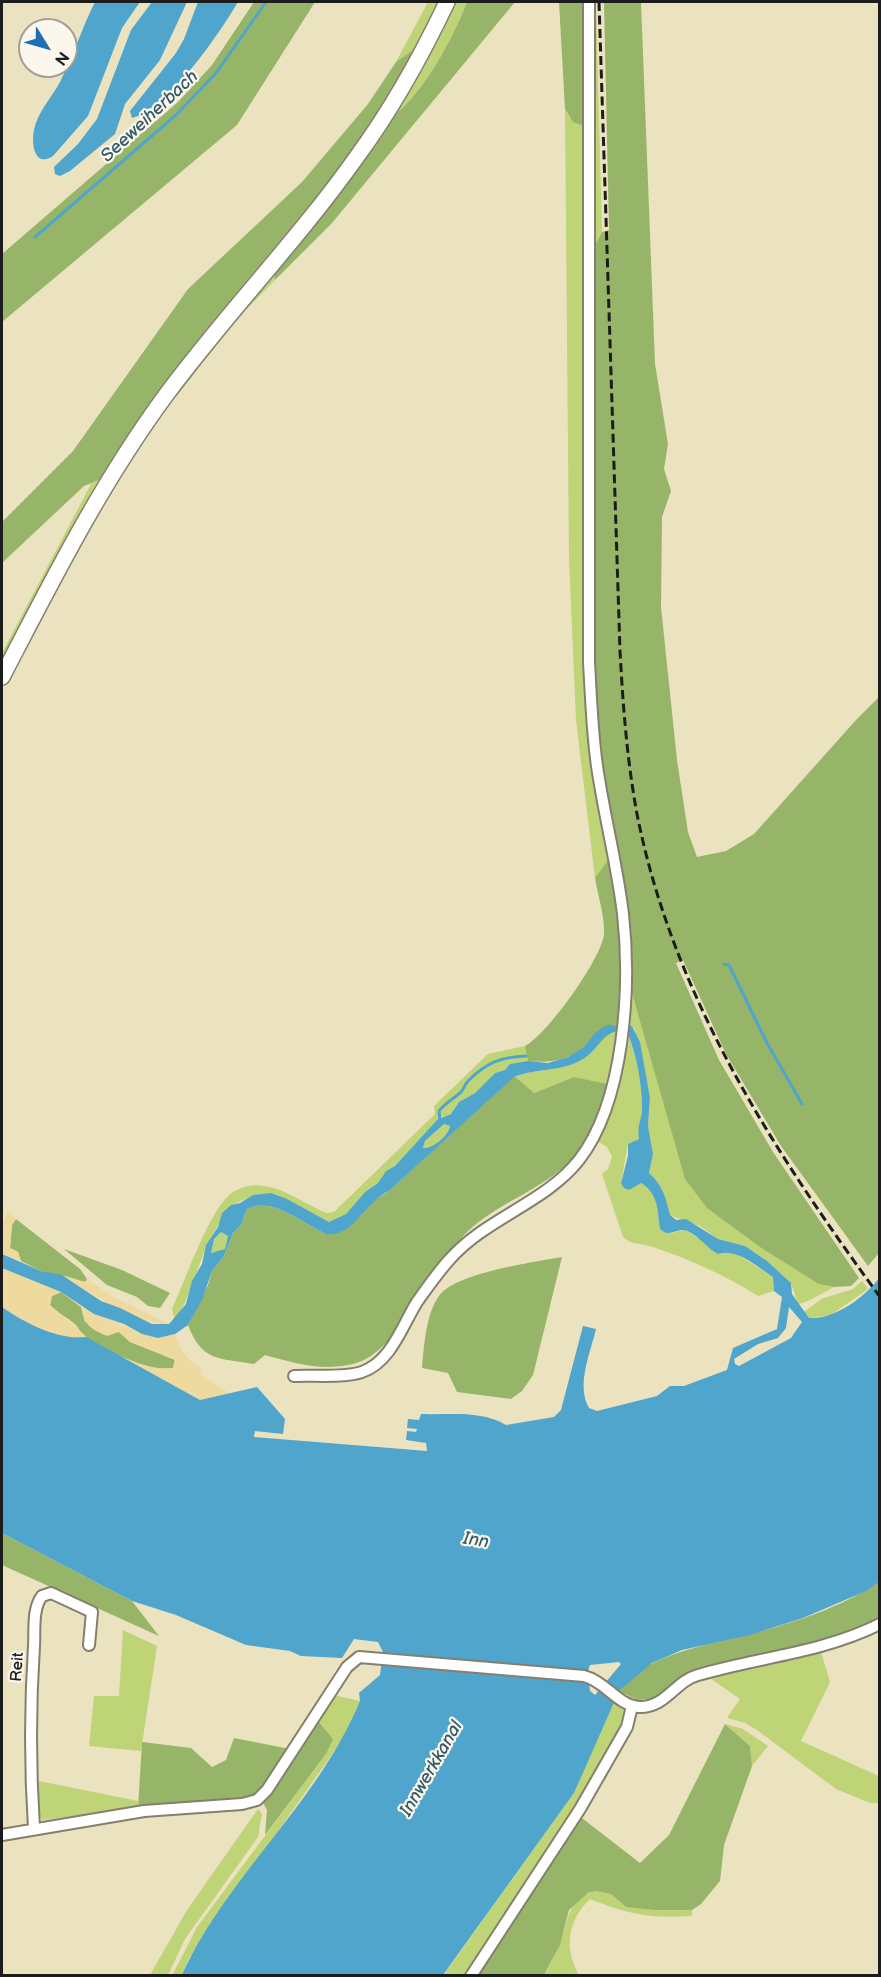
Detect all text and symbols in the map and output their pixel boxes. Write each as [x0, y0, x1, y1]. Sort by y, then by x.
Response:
north arrow [18, 18, 78, 78]
text: N [50, 47, 72, 68]
water label: Seeweiherbach [97, 66, 203, 168]
water label: Inn [462, 1528, 490, 1554]
street label: Reit [7, 1652, 29, 1682]
water label: Innwerkkanal [396, 1718, 468, 1820]

